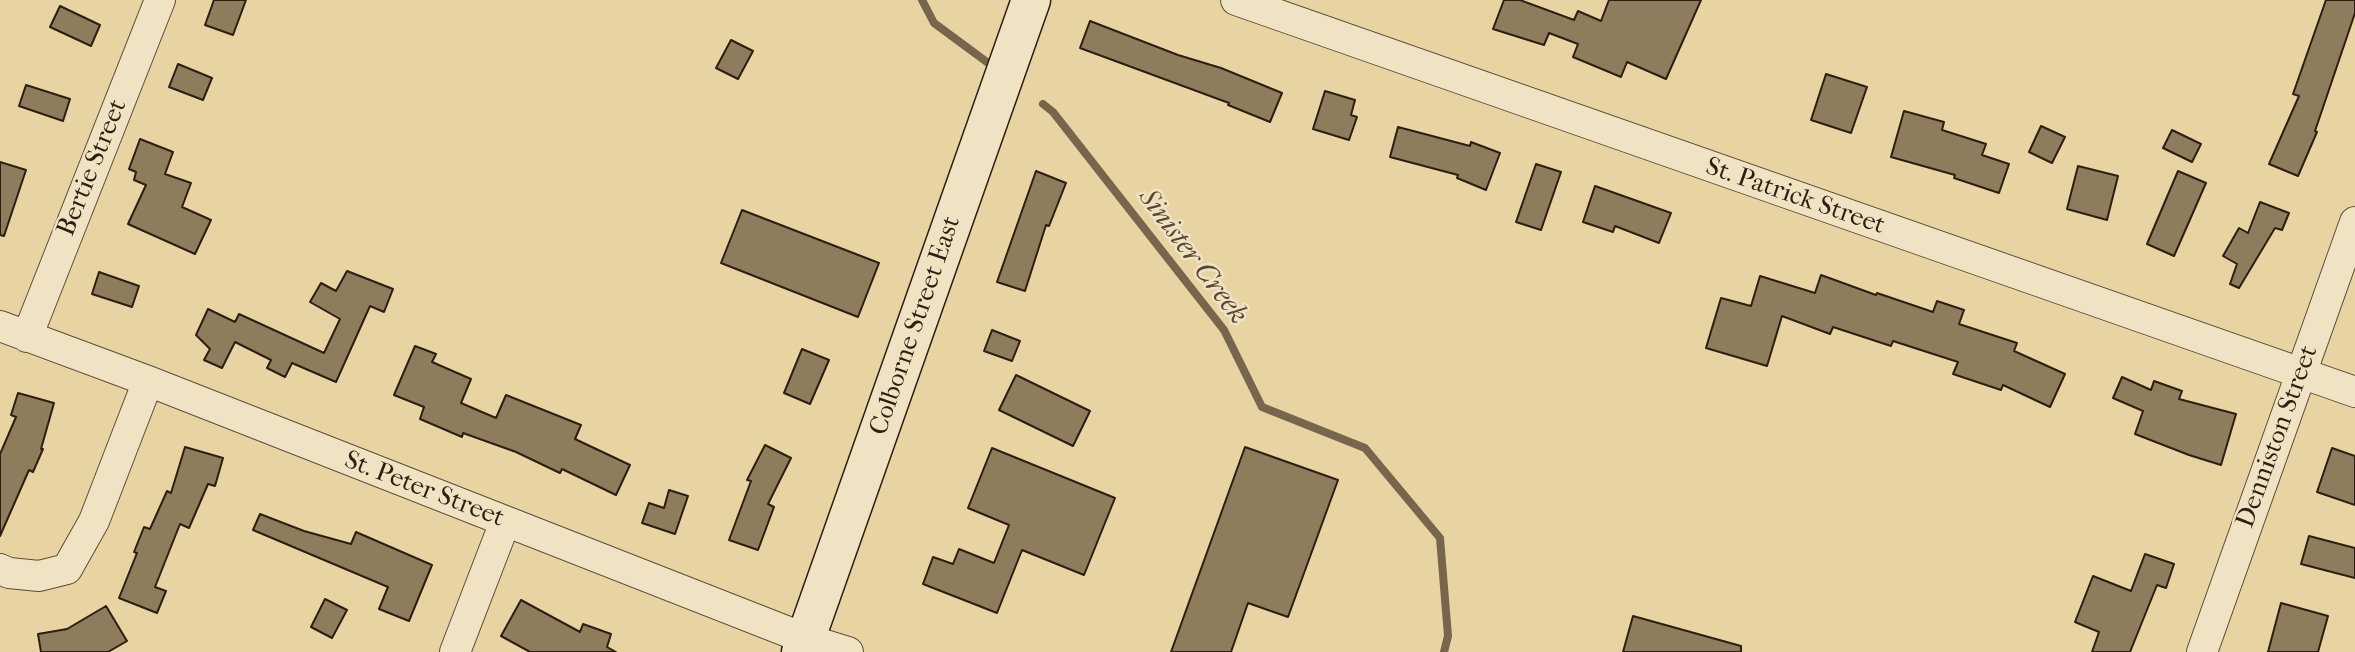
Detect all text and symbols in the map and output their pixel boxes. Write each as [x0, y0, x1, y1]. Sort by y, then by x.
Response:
street label: Bertie Street [51, 95, 135, 241]
street label: St. Patrick Street [1701, 152, 1889, 242]
water label: Sinister Creek [1130, 182, 1254, 332]
street label: Colborne Street East [864, 212, 968, 440]
street label: Denniston Street [2231, 342, 2325, 532]
street label: St. Peter Street [340, 445, 508, 535]

